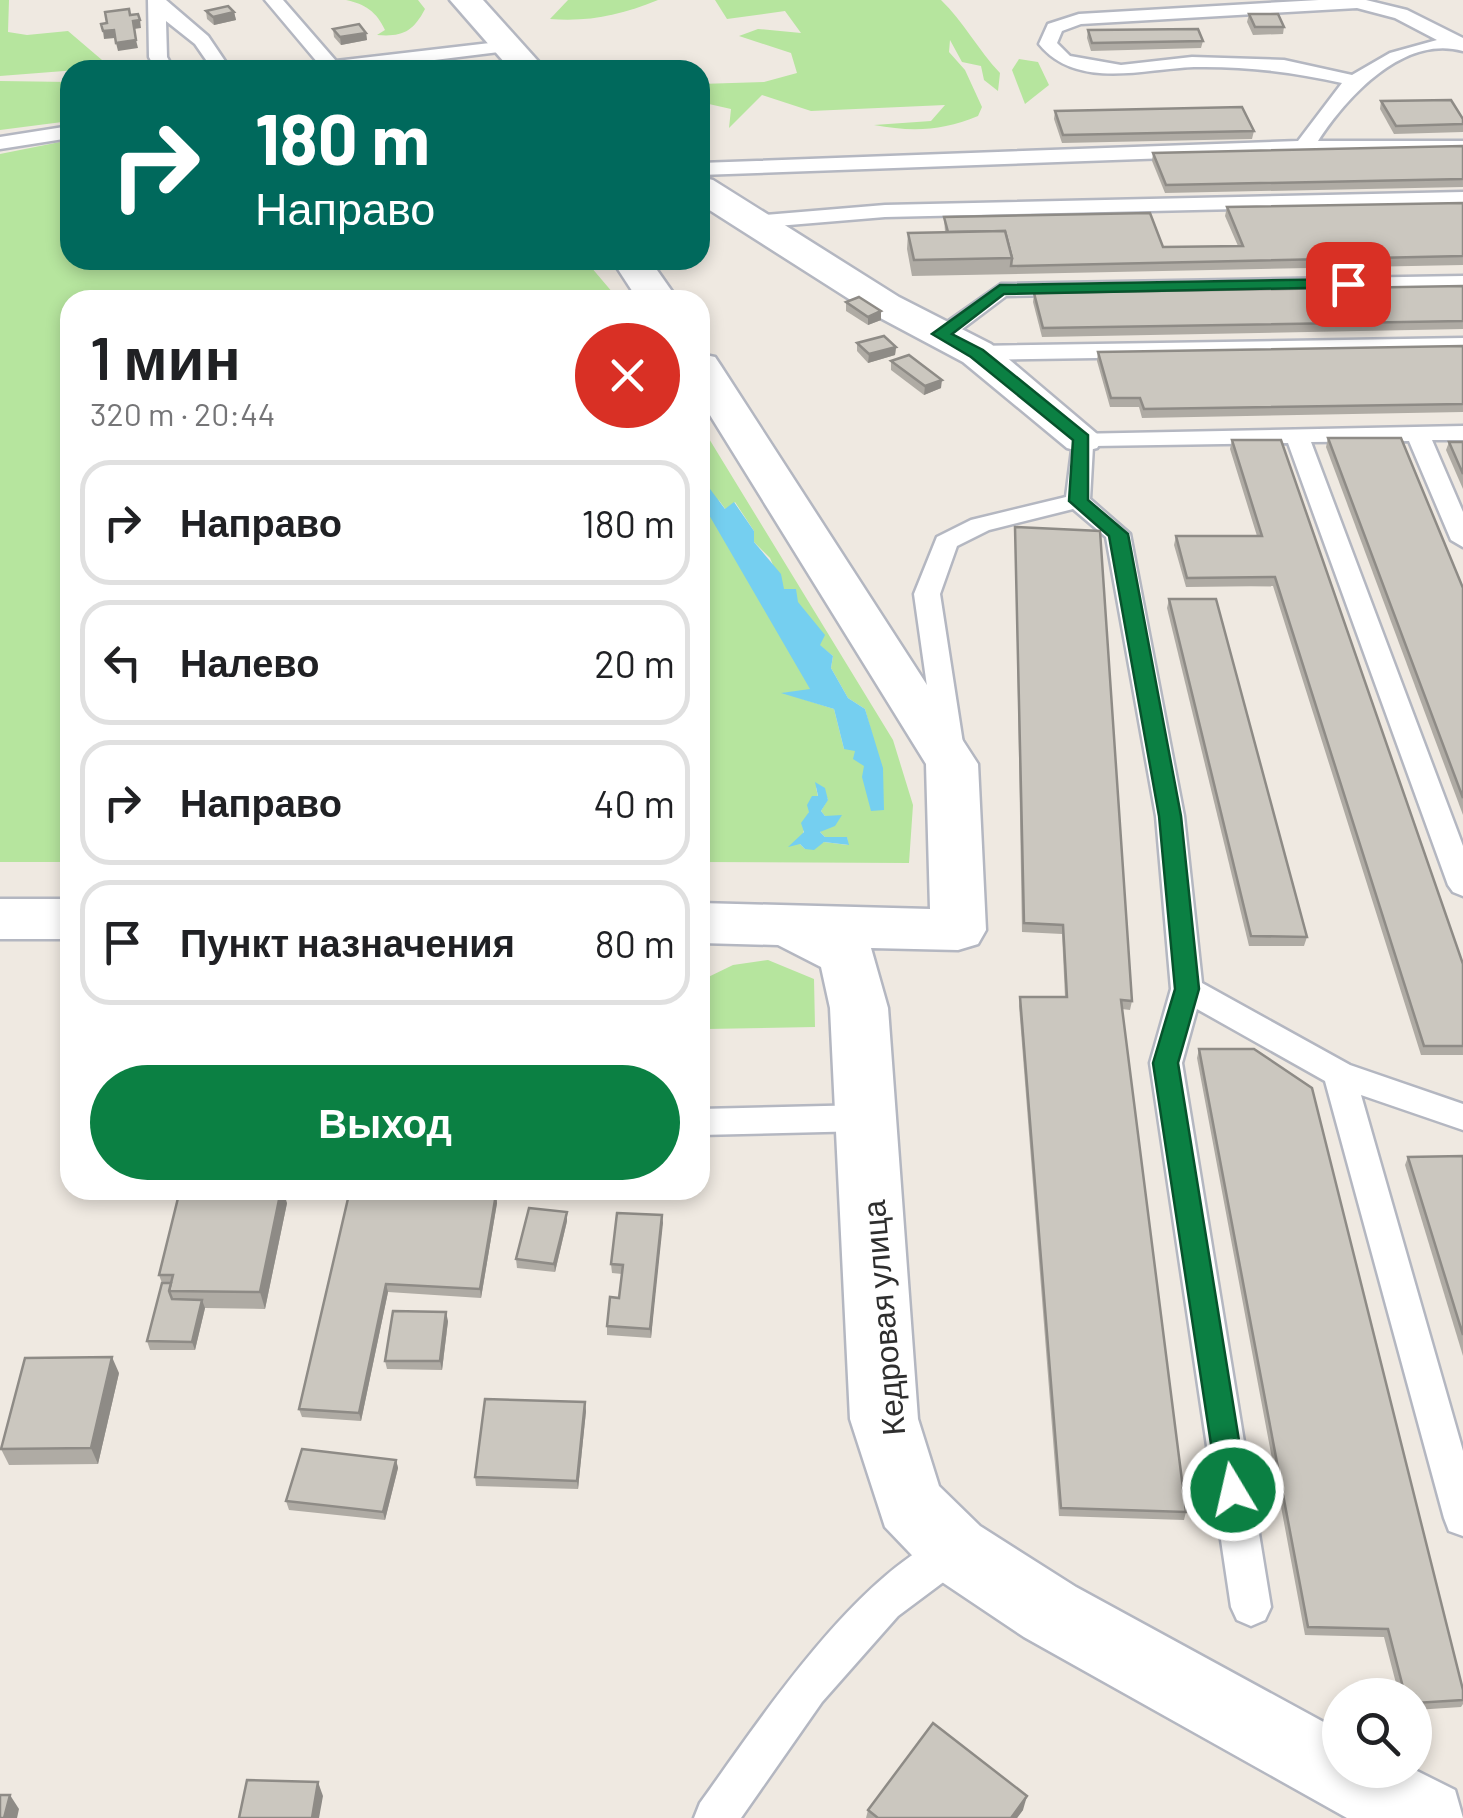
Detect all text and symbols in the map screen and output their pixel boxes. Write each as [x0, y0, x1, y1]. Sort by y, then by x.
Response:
text: 180 m [255, 95, 430, 179]
icon: right [90, 100, 220, 230]
text: Направо [255, 180, 435, 234]
pin [1306, 242, 1391, 327]
icon: arrive [1321, 257, 1376, 312]
text: 1 мин [90, 320, 241, 392]
button: close [575, 323, 680, 428]
text: 320 m · 20:44 [90, 394, 275, 432]
icon: right [95, 495, 150, 550]
text: Направо [180, 499, 342, 545]
text: 180 m [581, 500, 675, 546]
icon: left [95, 635, 150, 690]
text: Налево [180, 639, 319, 685]
text: 20 m [594, 640, 675, 686]
icon: right [95, 775, 150, 830]
text: Направо [180, 779, 342, 825]
text: 40 m [594, 780, 675, 826]
icon: arrive [95, 915, 150, 970]
text: Пункт назначения [180, 919, 515, 965]
text: 80 m [595, 920, 675, 966]
button: Выход [90, 1065, 680, 1180]
street label: Кедровая улица [853, 1198, 912, 1437]
position arrow [1181, 1438, 1285, 1542]
map controls [1322, 1678, 1432, 1788]
button: search [1322, 1678, 1432, 1788]

